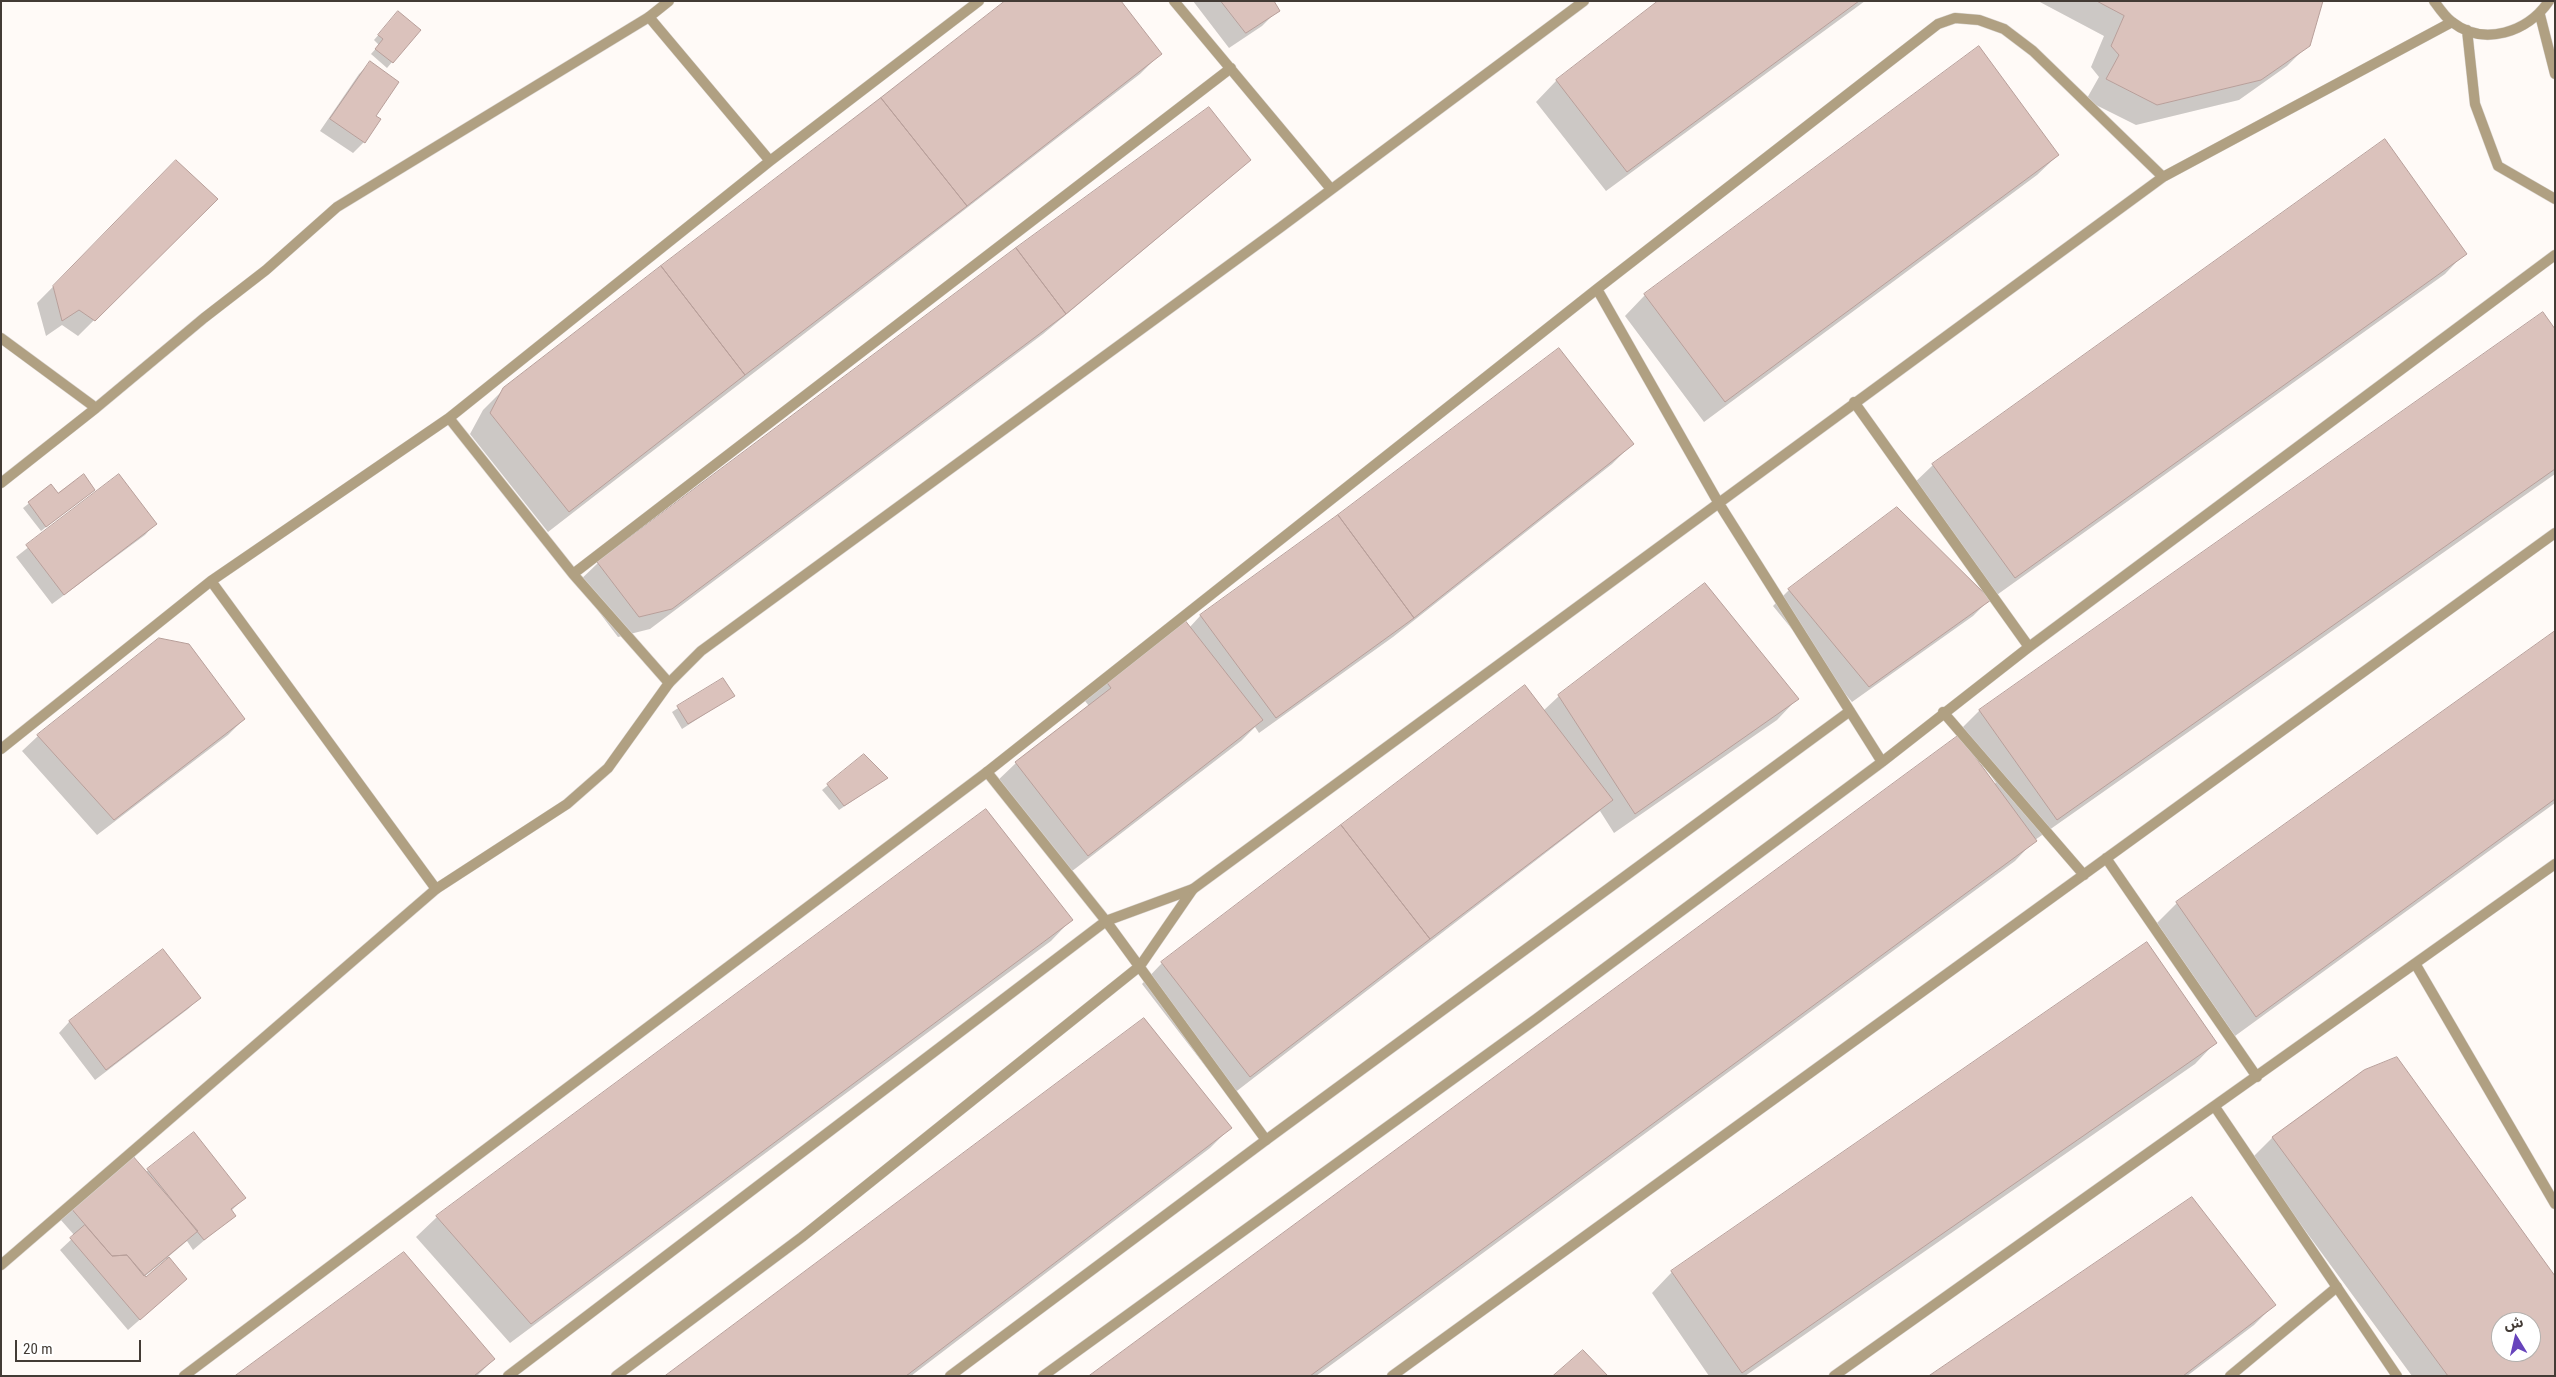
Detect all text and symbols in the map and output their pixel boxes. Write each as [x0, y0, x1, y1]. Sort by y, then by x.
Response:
north arrow [2491, 1312, 2541, 1362]
text: ش [2503, 1314, 2525, 1333]
scale bar [18, 1330, 144, 1362]
text: 20 m [23, 1340, 53, 1358]

